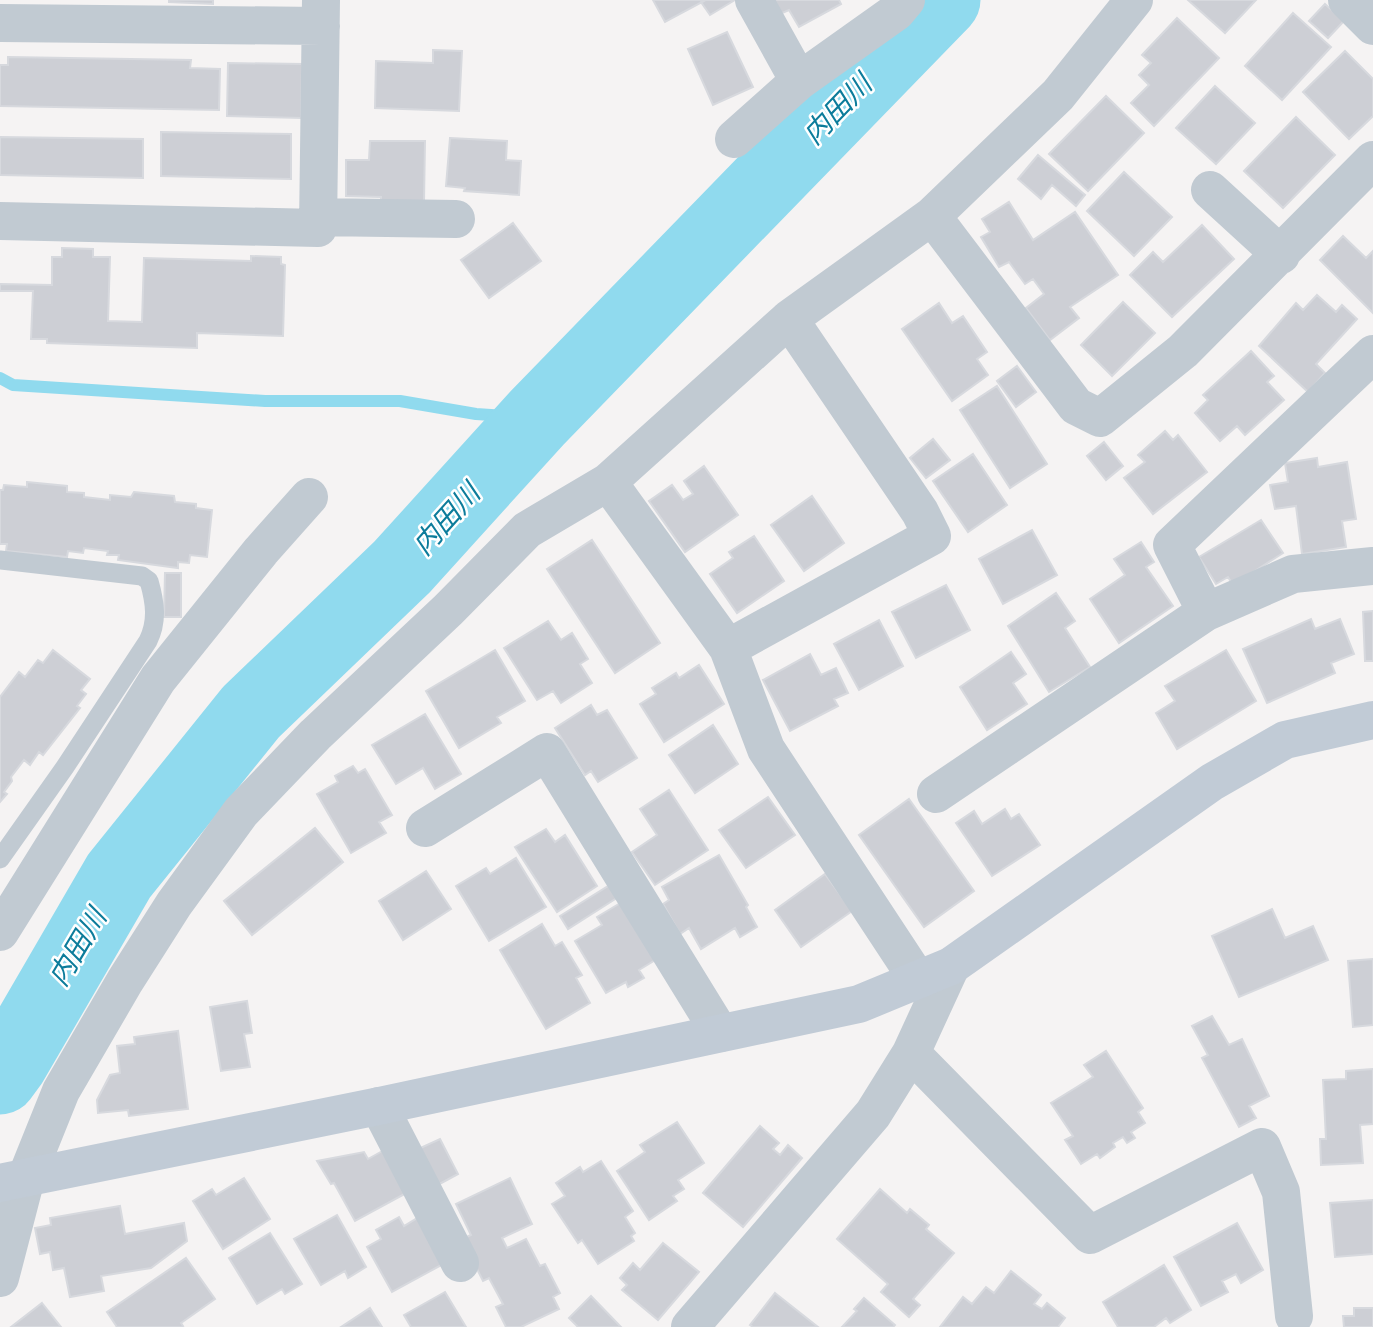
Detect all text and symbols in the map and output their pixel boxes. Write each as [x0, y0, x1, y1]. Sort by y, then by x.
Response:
water label: 内田川 [795, 64, 881, 152]
water label: 内田川 [405, 474, 489, 562]
water label: 内田川 [40, 899, 116, 992]

